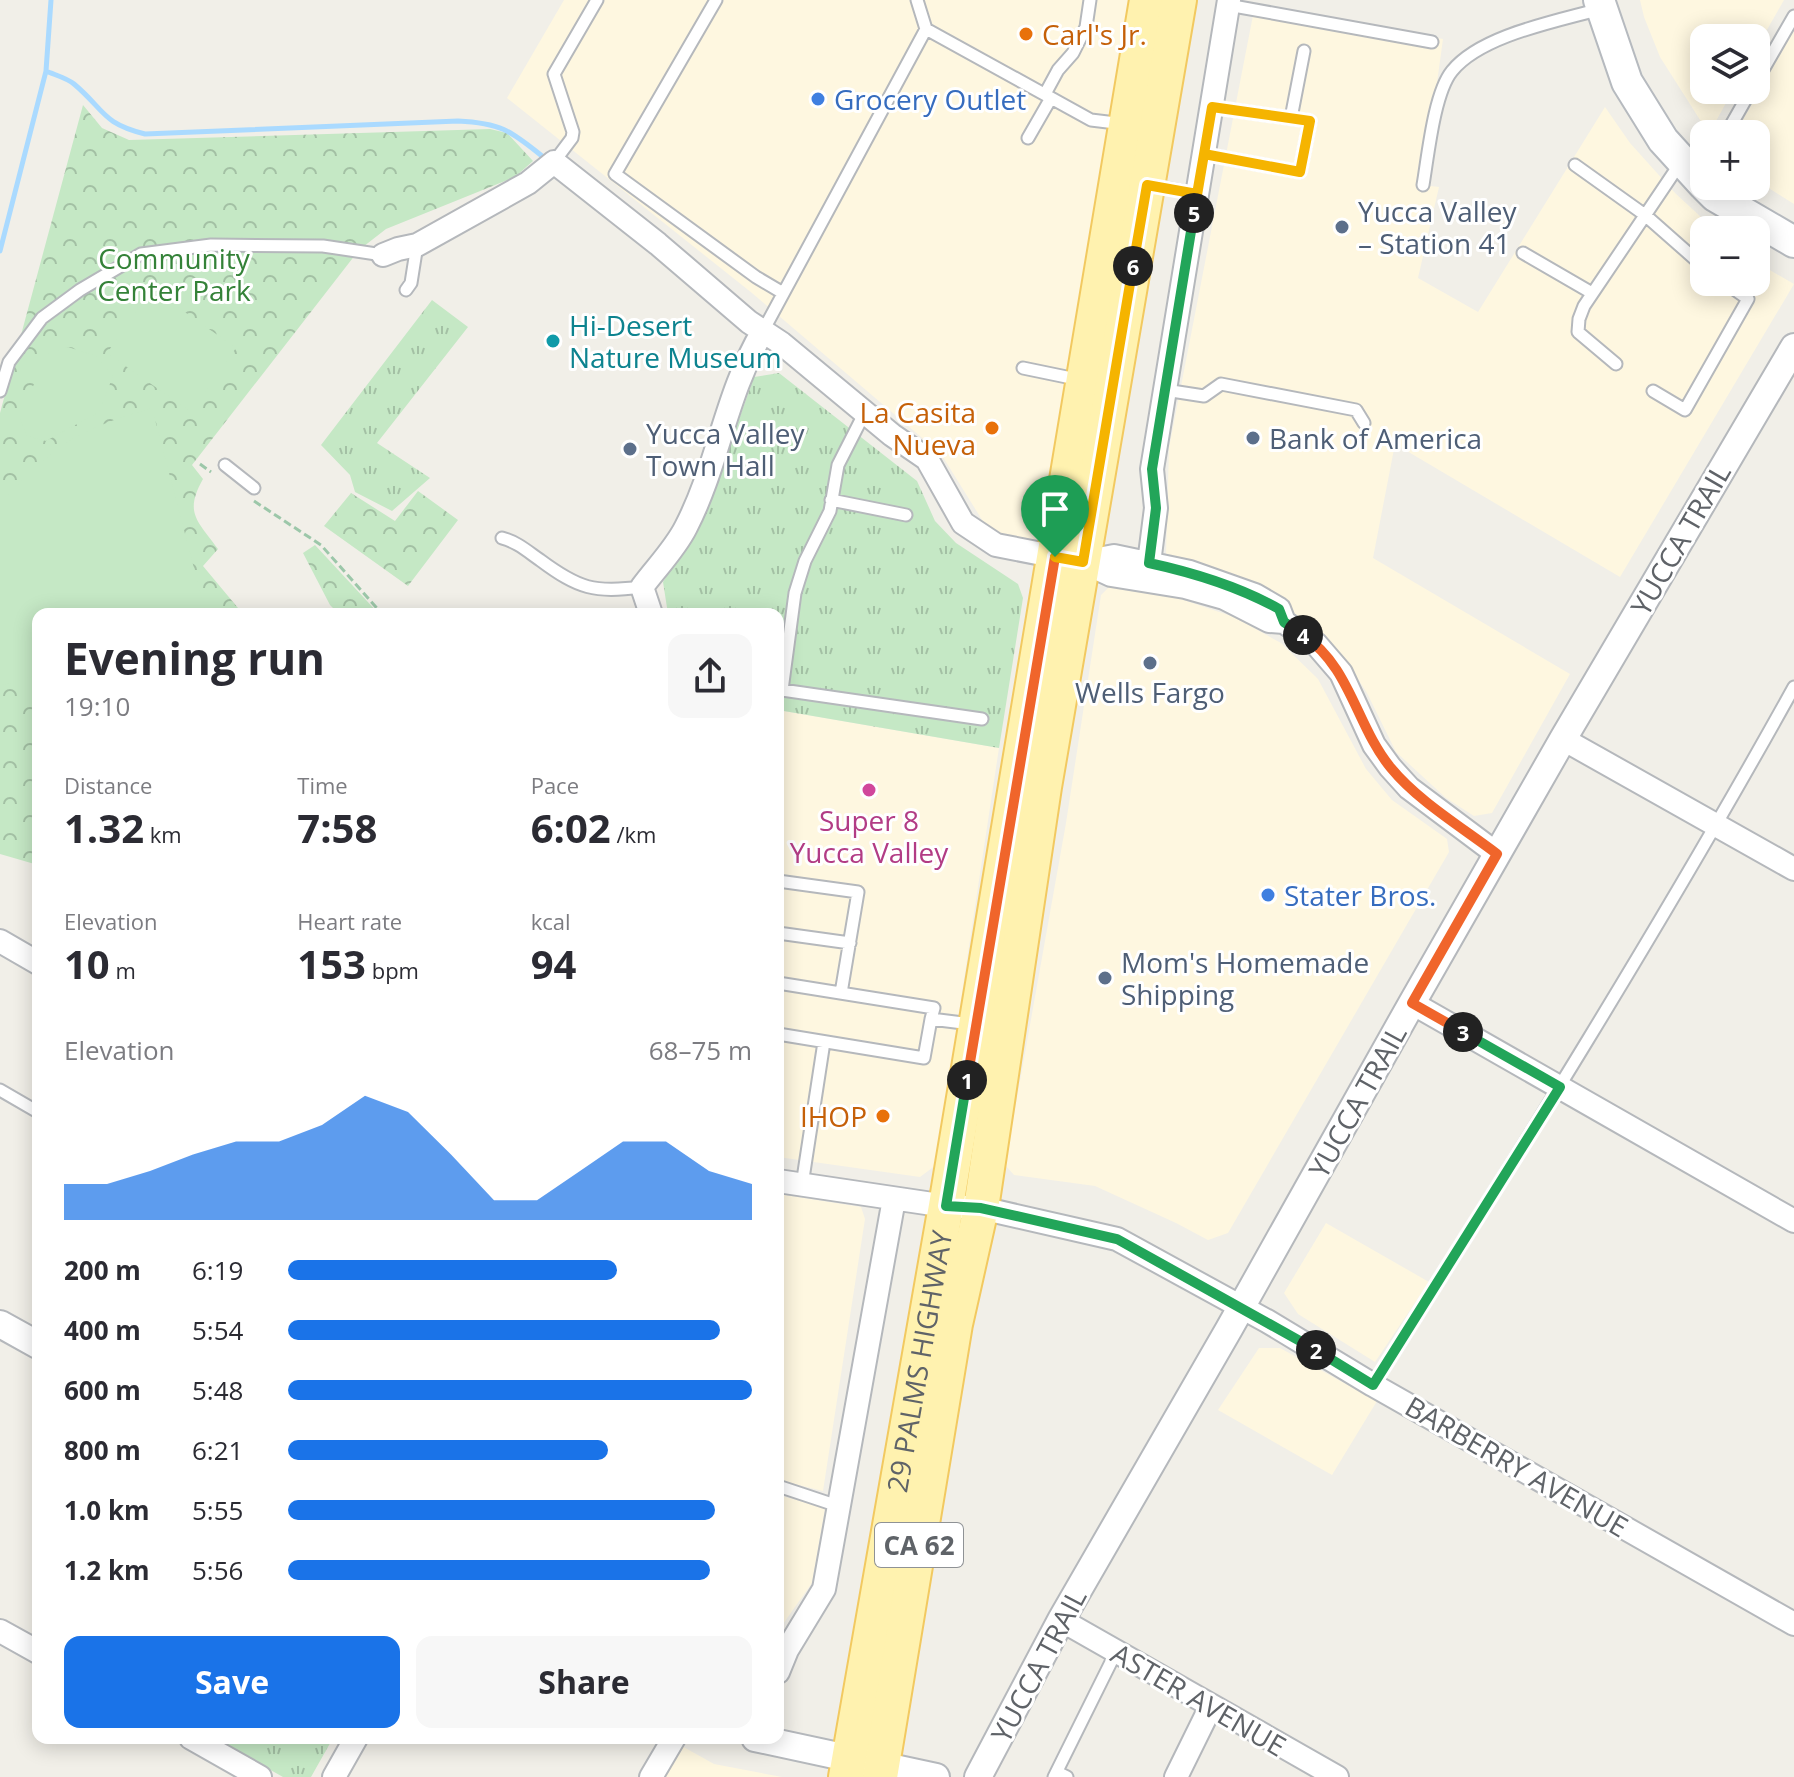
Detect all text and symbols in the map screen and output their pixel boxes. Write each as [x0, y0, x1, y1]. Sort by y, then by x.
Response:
place label: Carl's Jr. [1042, 15, 1147, 53]
map controls [1690, 24, 1770, 296]
button: layers [1690, 24, 1770, 104]
marker: Carl's Jr. [1017, 25, 1035, 43]
place label: Grocery Outlet [834, 80, 1026, 118]
marker: Grocery Outlet [809, 90, 827, 108]
button: + [1690, 120, 1770, 200]
place label: Yucca Valley – Station 41 [1358, 192, 1518, 262]
pin: 5 [1174, 193, 1214, 233]
text: 5 [1188, 198, 1200, 228]
button: − [1690, 216, 1770, 296]
marker: Yucca Valley – Station 41 [1333, 218, 1351, 236]
park label: Community Center Park [97, 239, 251, 309]
pin: 6 [1113, 246, 1153, 286]
text: 6 [1127, 251, 1139, 281]
place label: Hi-Desert Nature Museum [569, 306, 782, 376]
marker: Hi-Desert Nature Museum [544, 332, 562, 350]
place label: La Casita Nueva [859, 393, 976, 463]
place label: Yucca Valley Town Hall [646, 414, 806, 484]
marker: La Casita Nueva [983, 419, 1001, 437]
place label: Bank of America [1269, 419, 1482, 457]
marker: Bank of America [1244, 429, 1262, 447]
marker: Yucca Valley Town Hall [621, 440, 639, 458]
street label: YUCCA TRAIL [1621, 456, 1739, 622]
pin [1021, 475, 1089, 557]
icon: arrive [1033, 487, 1077, 531]
pin: 4 [1283, 615, 1323, 655]
text: 4 [1297, 620, 1309, 650]
text: Evening run [64, 628, 325, 688]
button: share [668, 634, 752, 718]
marker: Wells Fargo [1141, 654, 1159, 672]
place label: Wells Fargo [1075, 673, 1225, 711]
text: 19:10 [64, 688, 130, 724]
text: Distance [64, 770, 152, 800]
text: Time [297, 770, 348, 800]
text: Pace [531, 770, 579, 800]
marker: Super 8 Yucca Valley [860, 781, 878, 799]
text: 1.32 [64, 800, 144, 855]
text: 7:58 [297, 800, 377, 855]
text: 6:02 [531, 800, 611, 855]
place label: Super 8 Yucca Valley [790, 801, 949, 871]
text: km [144, 819, 182, 849]
text: /km [611, 819, 656, 849]
place label: Stater Bros. [1284, 876, 1436, 914]
marker: Stater Bros. [1259, 886, 1277, 904]
text: Elevation [64, 906, 157, 936]
text: Heart rate [297, 906, 402, 936]
text: kcal [531, 906, 571, 936]
text: 10 [64, 936, 110, 991]
text: 153 [297, 936, 366, 991]
text: 94 [531, 936, 576, 991]
place label: Mom's Homemade Shipping [1121, 943, 1369, 1013]
text: m [110, 955, 136, 985]
text: bpm [366, 955, 419, 985]
marker: Mom's Homemade Shipping [1096, 969, 1114, 987]
pin: 3 [1443, 1012, 1483, 1052]
text: 3 [1457, 1017, 1469, 1047]
street label: YUCCA TRAIL [1299, 1018, 1415, 1184]
text: Elevation [64, 1032, 174, 1068]
text: 68–75 m [649, 1032, 752, 1068]
pin: 1 [947, 1060, 987, 1100]
text: 1 [961, 1065, 973, 1095]
place label: IHOP [800, 1097, 867, 1135]
marker: IHOP [874, 1107, 892, 1125]
street label: 29 PALMS HIGHWAY [877, 1227, 960, 1495]
text: 200 m [64, 1252, 141, 1288]
text: 6:19 [192, 1252, 243, 1288]
text: 400 m [64, 1312, 141, 1348]
text: 5:54 [192, 1312, 243, 1348]
pin: 2 [1296, 1330, 1336, 1370]
text: 2 [1310, 1335, 1322, 1365]
text: 600 m [64, 1372, 141, 1408]
text: 5:48 [192, 1372, 243, 1408]
street label: BARBERRY AVENUE [1399, 1387, 1635, 1545]
text: 800 m [64, 1432, 141, 1468]
text: 6:21 [192, 1432, 243, 1468]
text: 1.0 km [64, 1492, 150, 1528]
text: 5:55 [192, 1492, 243, 1528]
road number: CA 62 [875, 1523, 963, 1567]
text: 1.2 km [64, 1552, 150, 1588]
text: 5:56 [192, 1552, 243, 1588]
street label: YUCCA TRAIL [982, 1581, 1094, 1749]
street label: ASTER AVENUE [1105, 1634, 1293, 1764]
button: Save [64, 1636, 400, 1728]
button: Share [416, 1636, 752, 1728]

